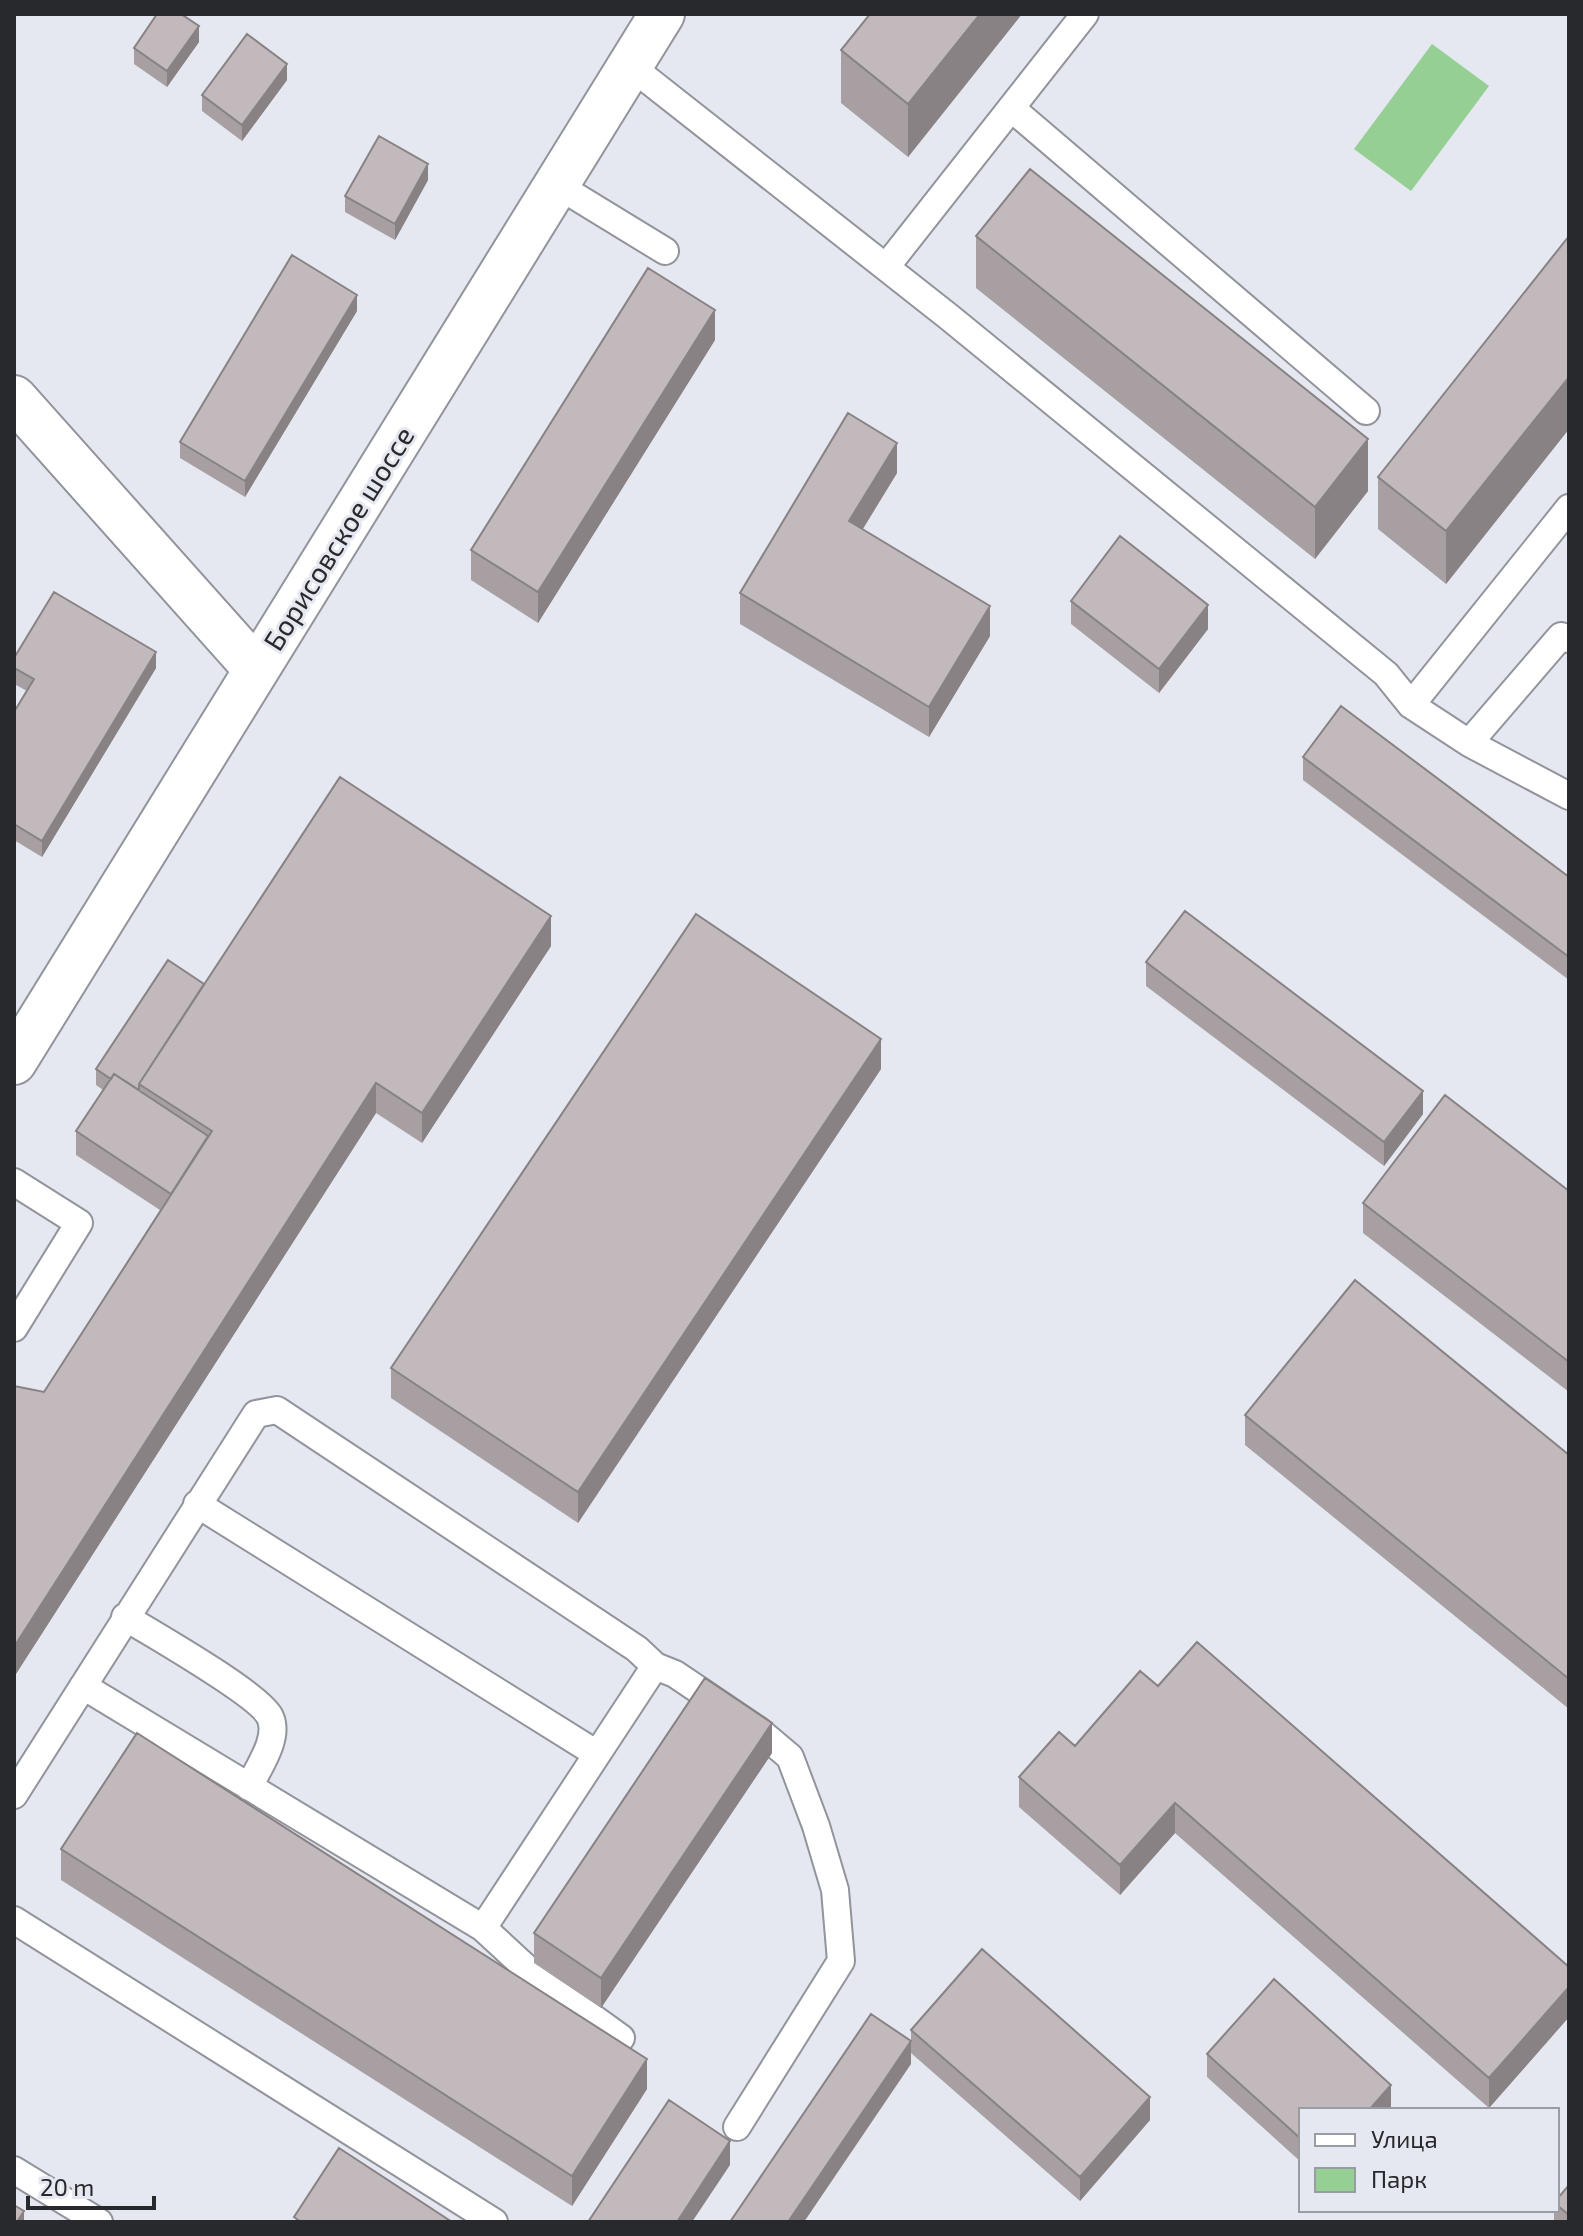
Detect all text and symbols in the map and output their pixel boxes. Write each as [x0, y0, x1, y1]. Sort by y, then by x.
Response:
street label: Борисовское шоссе [255, 420, 421, 656]
legend [1299, 2108, 1559, 2212]
text: Улица [1371, 2124, 1438, 2153]
scale bar [28, 2160, 154, 2210]
text: Парк [1371, 2164, 1427, 2193]
text: 20 m [40, 2172, 94, 2201]

